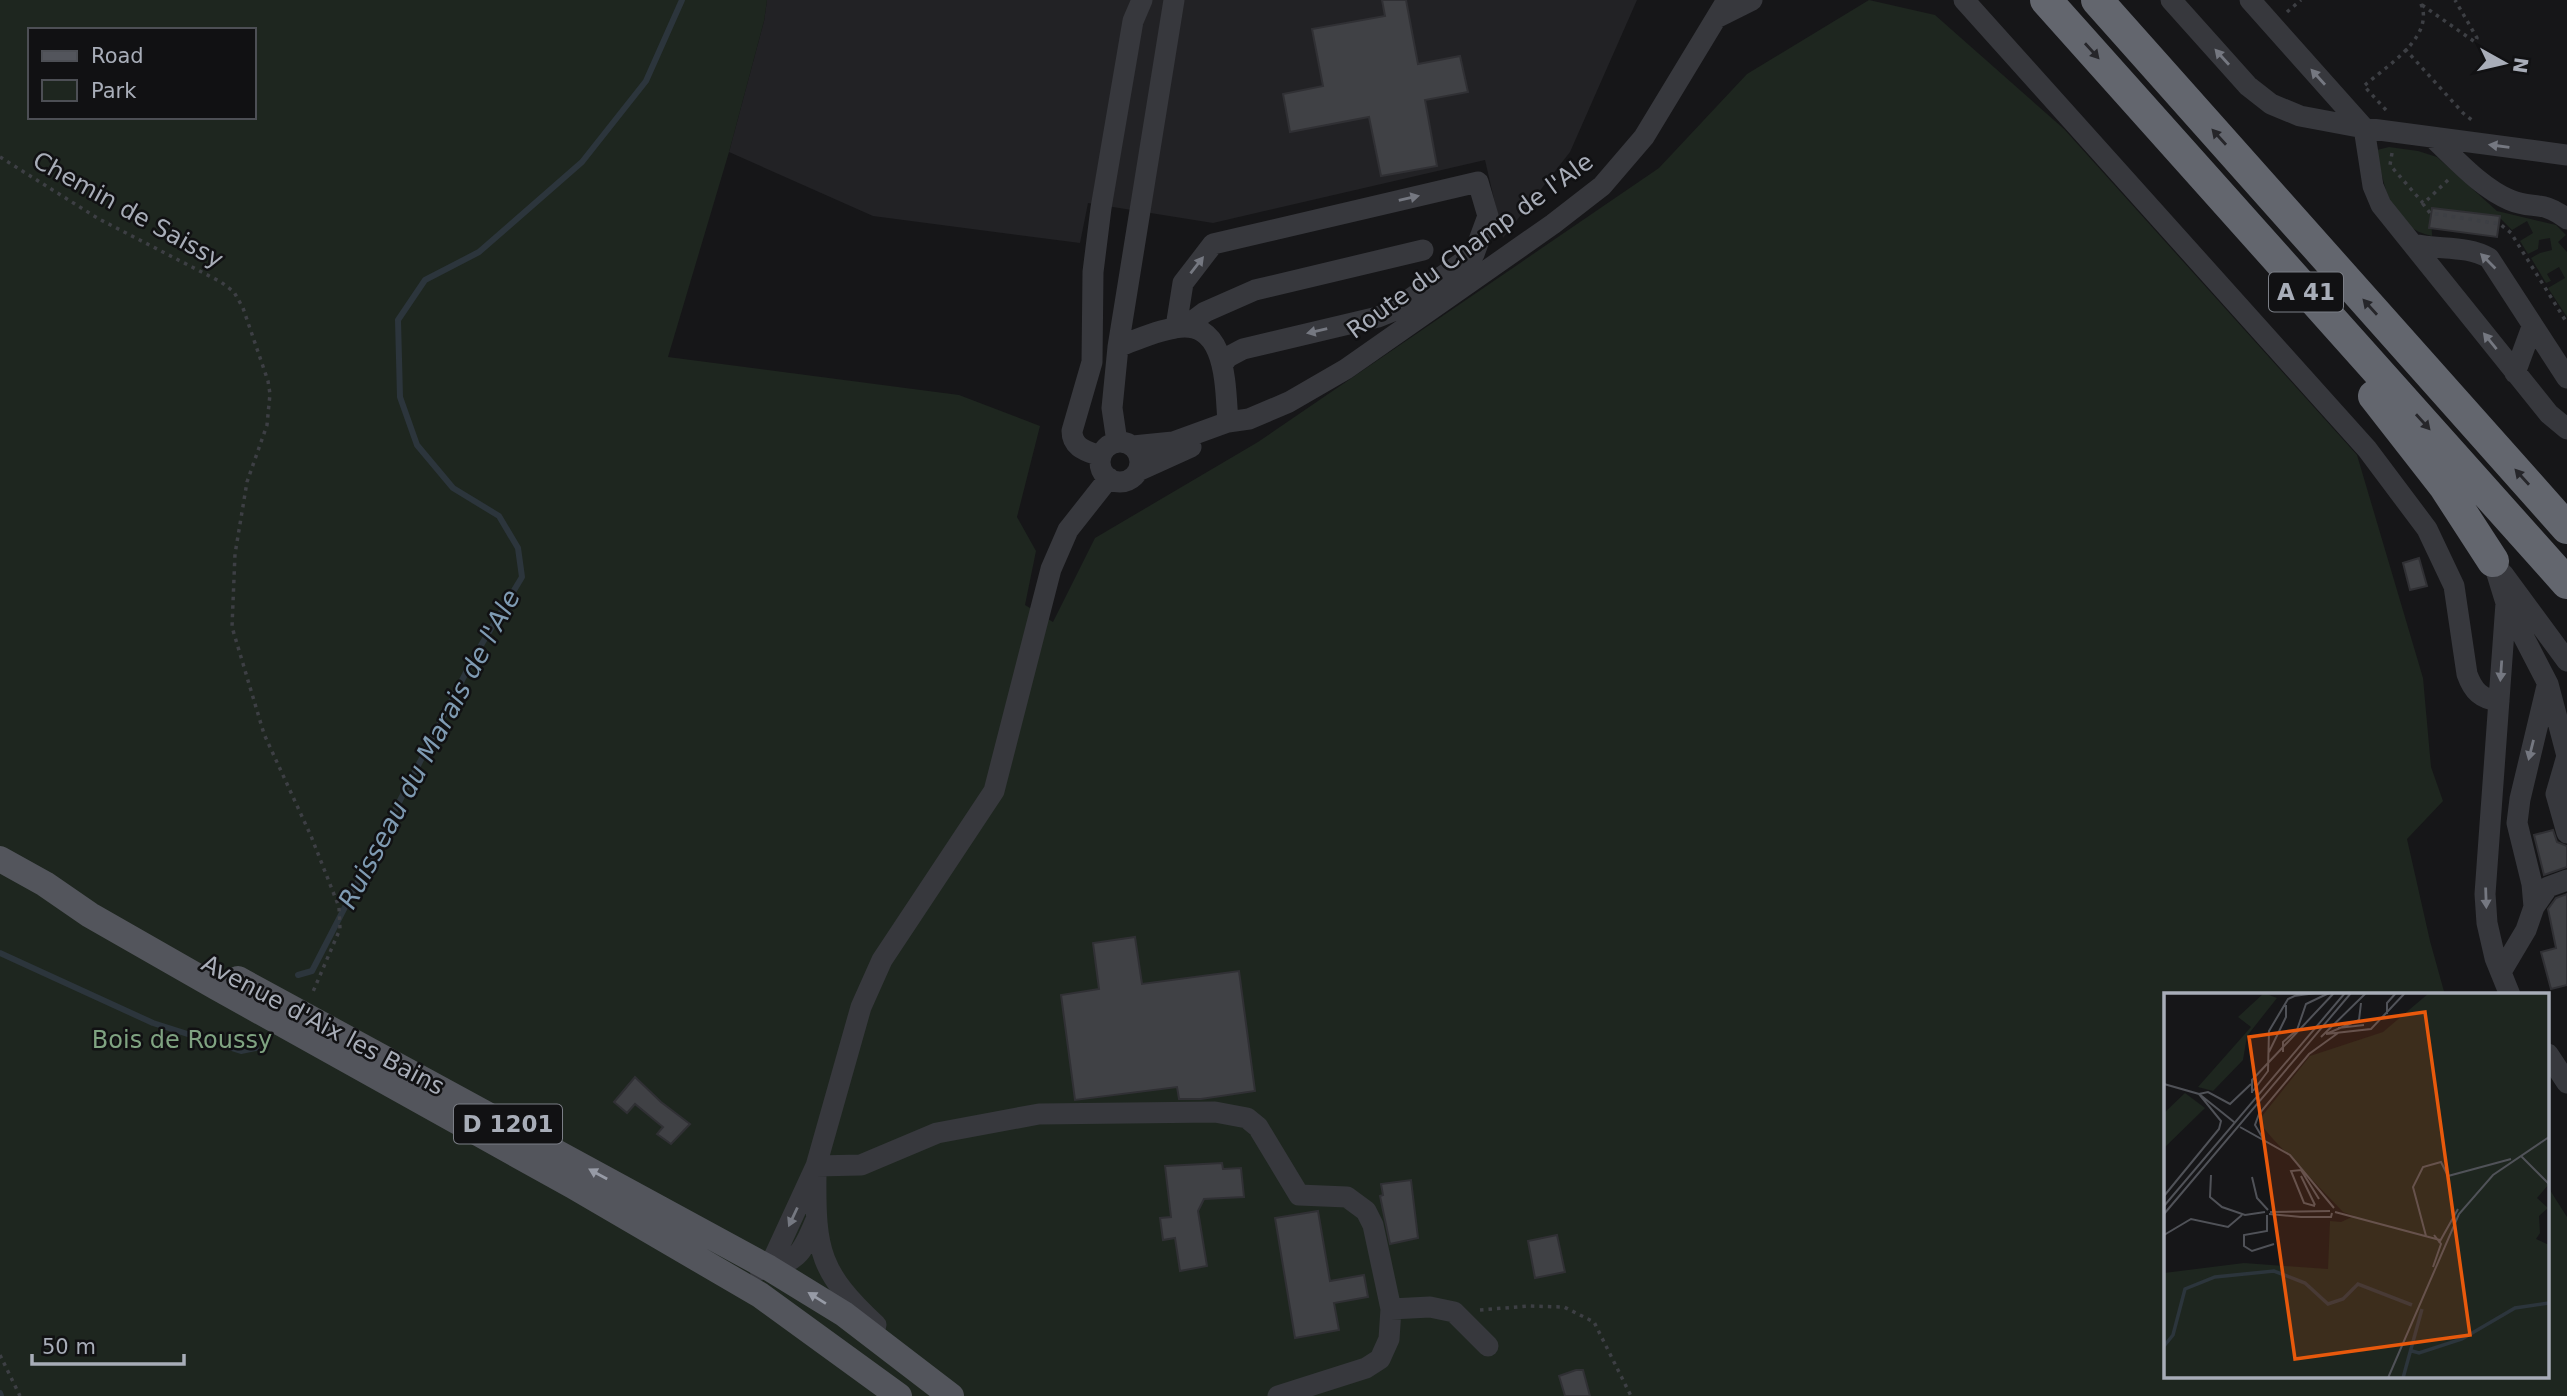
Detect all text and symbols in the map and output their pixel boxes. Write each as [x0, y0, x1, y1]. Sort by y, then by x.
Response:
legend [28, 28, 256, 119]
north arrow [2469, 28, 2539, 98]
one-way arrow [2083, 42, 2099, 59]
text: Road [91, 44, 144, 68]
one-way arrow [2215, 49, 2231, 66]
text: N [2509, 56, 2533, 75]
one-way arrow [2311, 69, 2327, 86]
text: Park [91, 79, 137, 103]
one-way arrow [2212, 129, 2227, 146]
one-way arrow [2488, 140, 2510, 151]
street label: Chemin de Saissy [28, 146, 228, 274]
street label: Route du Champ de l'Ale [1342, 147, 1598, 345]
one-way arrow [1398, 192, 1420, 203]
one-way arrow [2479, 252, 2496, 269]
one-way arrow [1190, 256, 1205, 274]
road number: A 41 [2269, 272, 2343, 312]
one-way arrow [2363, 299, 2379, 316]
one-way arrow [1306, 326, 1328, 337]
one-way arrow [2482, 333, 2497, 351]
one-way arrow [2414, 413, 2430, 430]
one-way arrow [2514, 469, 2530, 486]
water label: Ruisseau du Marais de l'Ale [332, 584, 526, 914]
one-way arrow [2495, 660, 2506, 682]
one-way arrow [2525, 739, 2536, 761]
one-way arrow [2480, 887, 2492, 909]
street label: Avenue d'Aix les Bains [197, 949, 449, 1101]
inset map [2164, 993, 2550, 1378]
park label: Bois de Roussy [92, 1026, 272, 1054]
road number: D 1201 [454, 1105, 562, 1144]
one-way arrow [588, 1168, 608, 1180]
one-way arrow [787, 1207, 799, 1227]
one-way arrow [808, 1291, 827, 1304]
scale bar [32, 1322, 184, 1366]
text: 50 m [42, 1335, 96, 1359]

